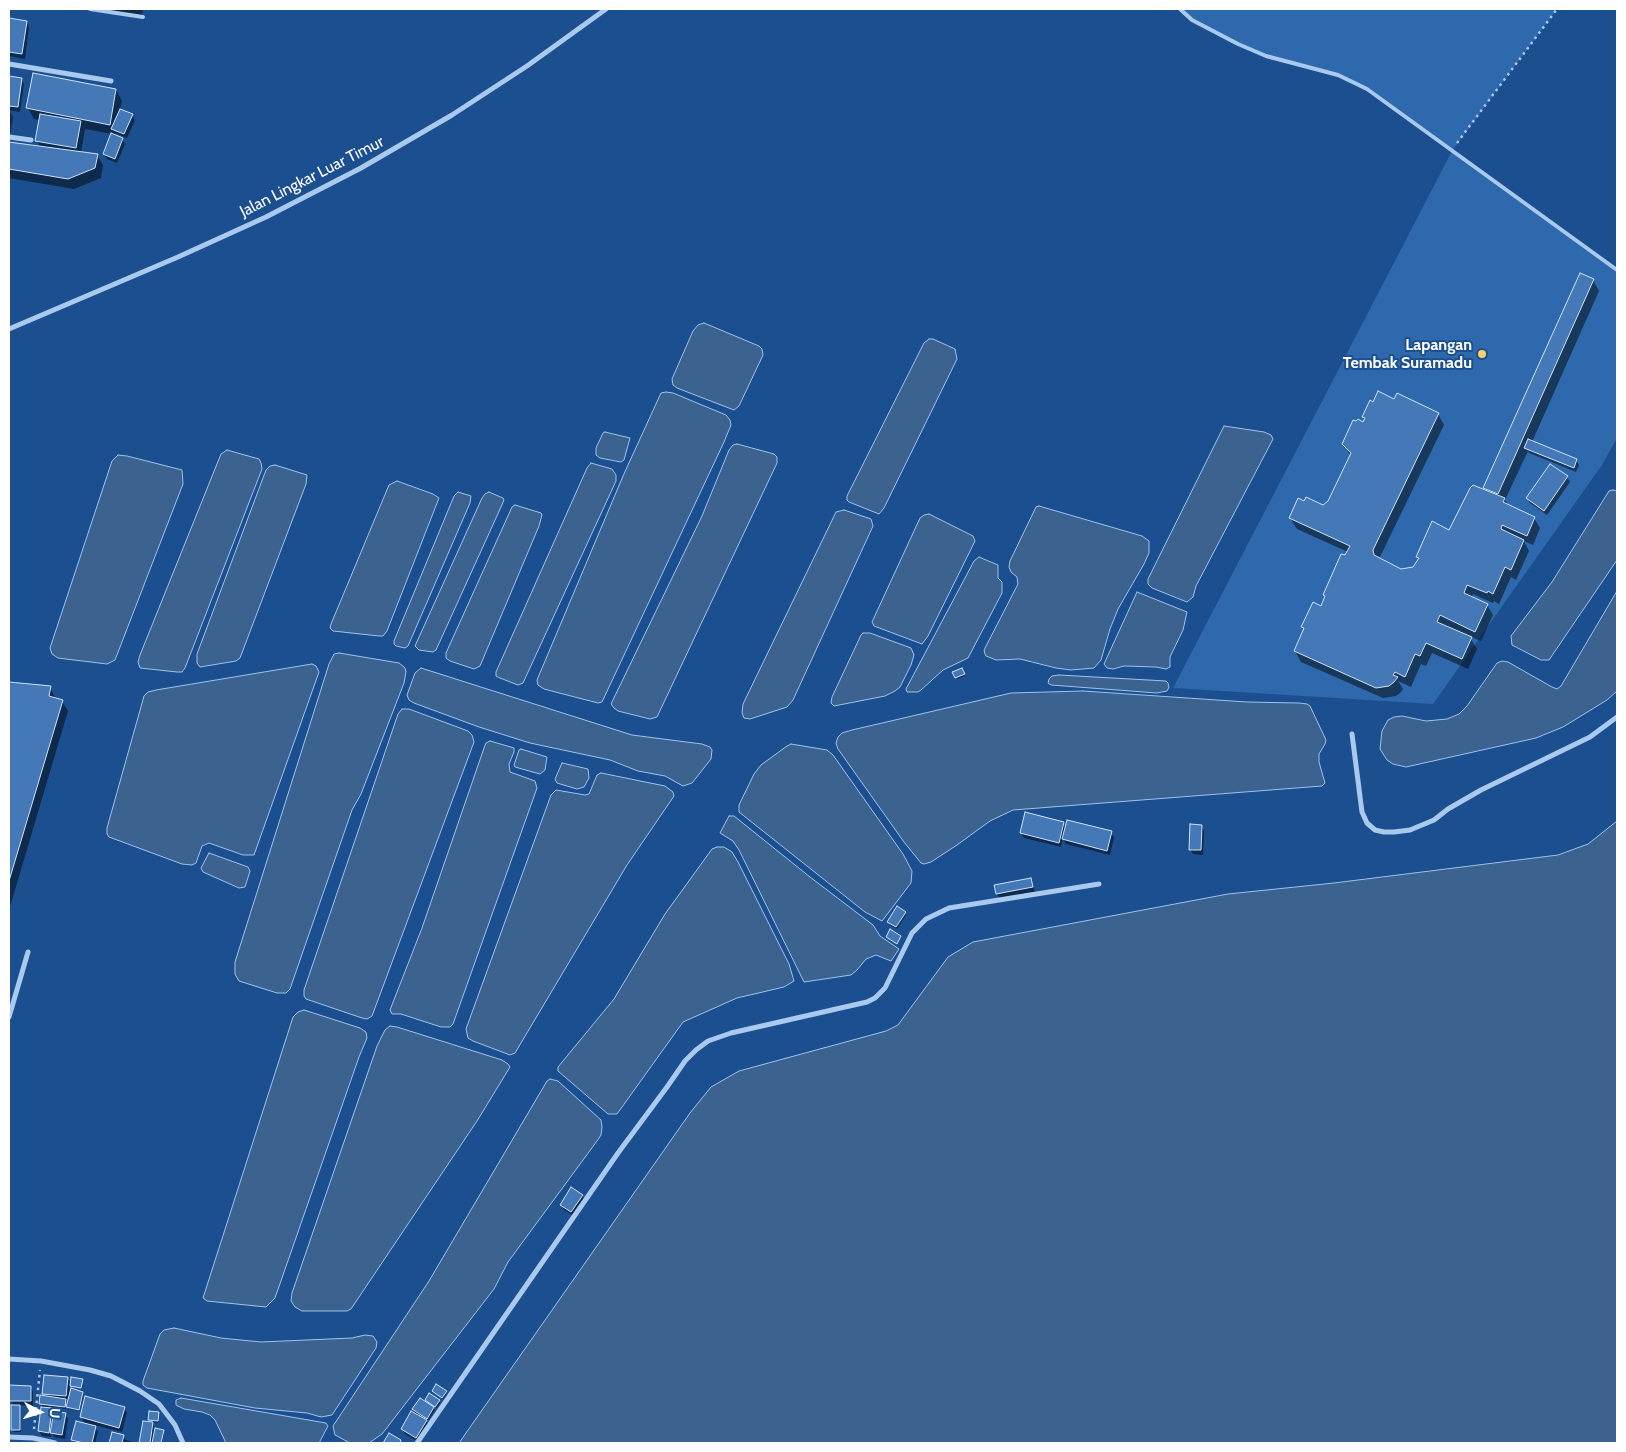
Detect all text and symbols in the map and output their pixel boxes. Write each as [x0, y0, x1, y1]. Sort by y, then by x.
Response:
street label: Jalan Lingkar Luar Timur [237, 132, 387, 222]
place label: Lapangan Tembak Suramadu [1343, 335, 1472, 373]
marker: Lapangan Tembak Suramadu [1476, 348, 1488, 360]
north arrow [15, 1387, 65, 1437]
text: U [46, 1408, 64, 1419]

